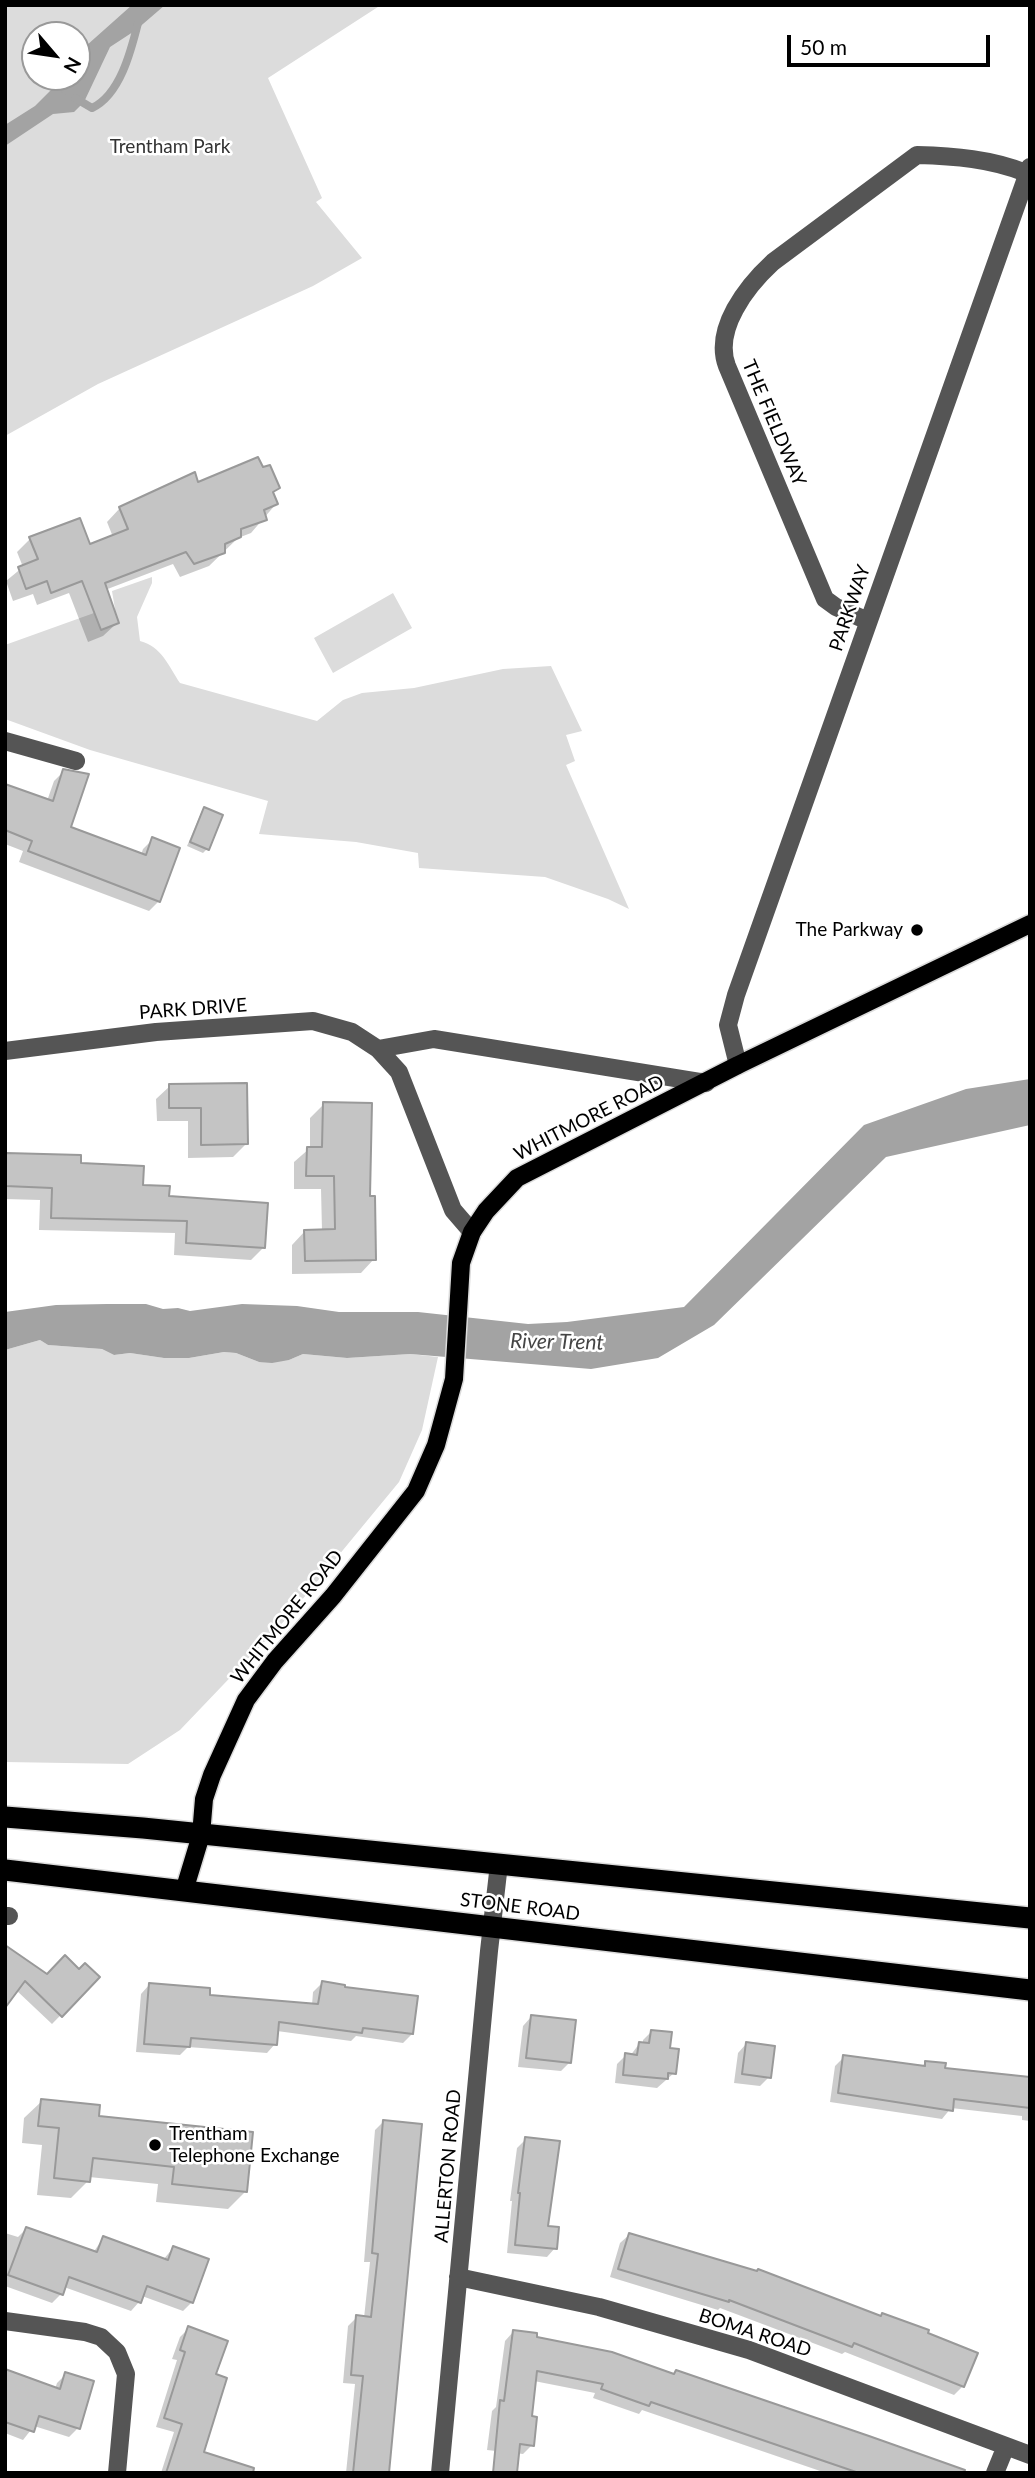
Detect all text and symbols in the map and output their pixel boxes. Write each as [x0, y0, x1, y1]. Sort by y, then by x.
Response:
north arrow [21, 21, 91, 91]
scale bar [790, 21, 993, 65]
text: 50 m [800, 34, 847, 59]
text: N [59, 53, 87, 77]
park label: Trentham Park [110, 136, 230, 158]
street label: THE FIELDWAY [737, 356, 811, 490]
street label: PARKWAY [825, 562, 875, 654]
place label: The Parkway [796, 919, 903, 941]
marker: The Parkway [909, 922, 925, 938]
street label: PARK DRIVE [138, 994, 248, 1024]
street label: WHITMORE ROAD [510, 1070, 668, 1166]
water label: River Trent [510, 1329, 604, 1355]
street label: WHITMORE ROAD [226, 1546, 348, 1688]
street label: STONE ROAD [459, 1888, 581, 1926]
street label: ALLERTON ROAD [430, 2088, 466, 2244]
place label: Trentham Telephone Exchange [169, 2123, 339, 2167]
marker: Trentham Telephone Exchange [147, 2137, 163, 2153]
street label: BOMA ROAD [696, 2304, 814, 2362]

